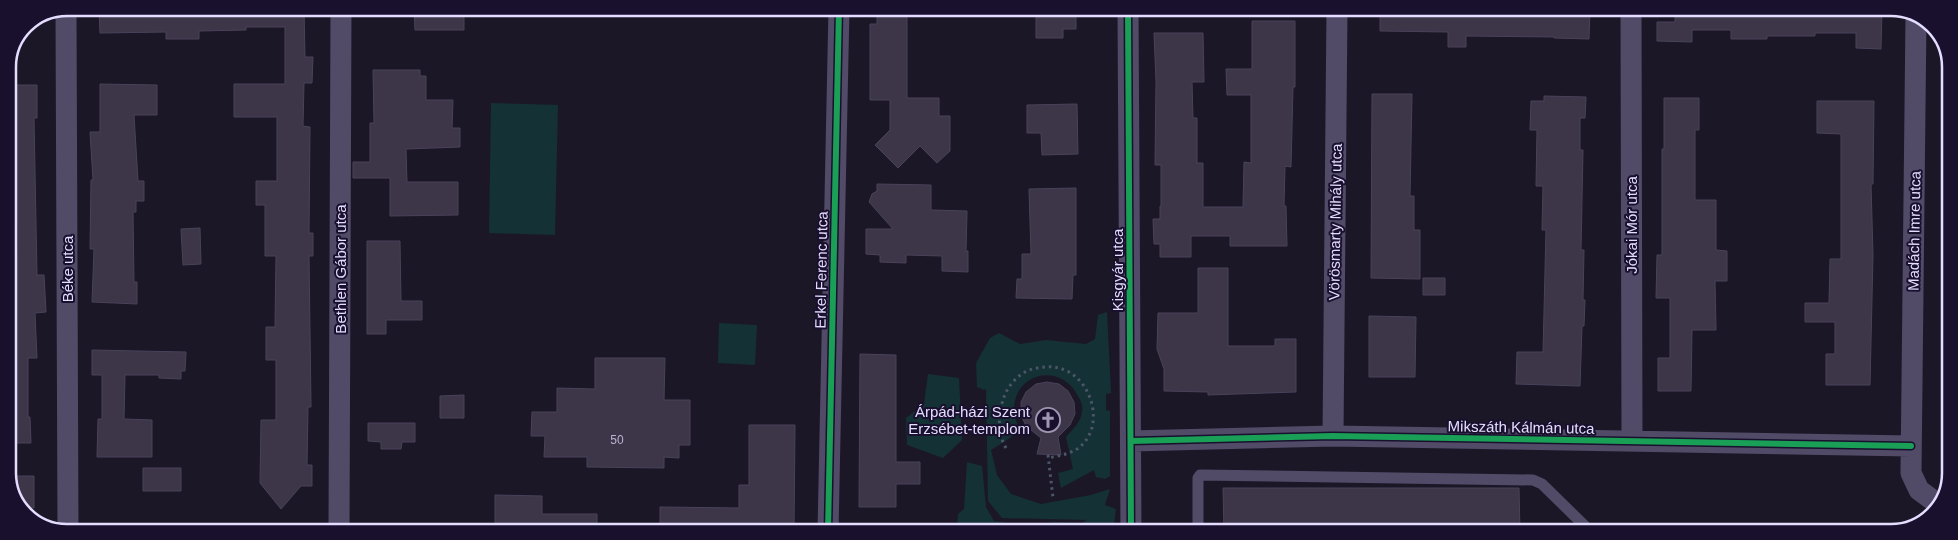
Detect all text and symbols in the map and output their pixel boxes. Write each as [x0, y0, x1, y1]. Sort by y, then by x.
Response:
street label: Vörösmarty Mihály utca [1325, 143, 1345, 300]
street label: Madách Imre utca [1904, 170, 1924, 291]
street label: Jókai Mór utca [1623, 176, 1640, 274]
street label: Bethlen Gábor utca [332, 204, 349, 334]
street label: Erkel Ferenc utca [811, 210, 831, 329]
street label: Kisgyár utca [1109, 228, 1126, 311]
street label: Béke utca [59, 235, 76, 302]
place label: Árpád-házi Szent Erzsébet-templom [908, 403, 1031, 437]
church icon: Árpád-házi Szent Erzsébet-templom [1035, 407, 1061, 433]
street label: Mikszáth Kálmán utca [1447, 417, 1595, 437]
house number: 50 [610, 433, 624, 447]

